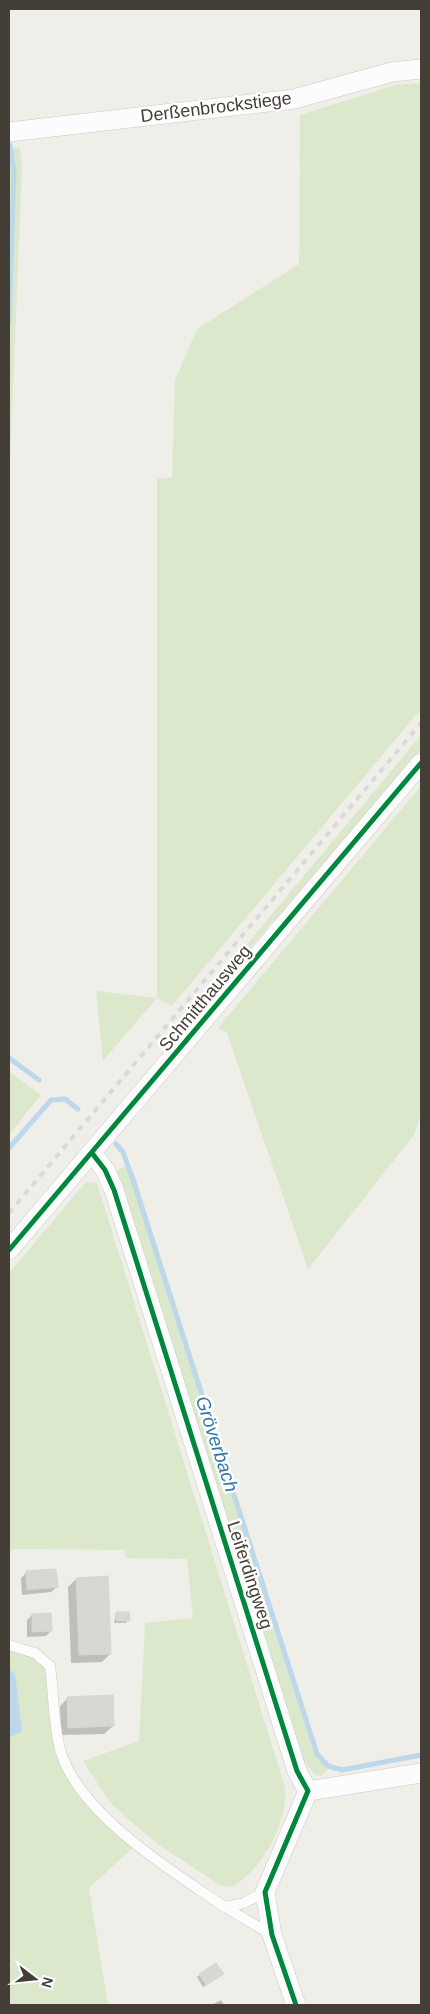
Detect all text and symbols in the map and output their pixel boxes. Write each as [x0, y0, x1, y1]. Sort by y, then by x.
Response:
street label: Derßenbrockstiege [139, 88, 293, 126]
street label: Schmitthausweg [155, 941, 255, 1055]
water label: Gröverbach [192, 1394, 242, 1494]
street label: Leiferdingweg [223, 1519, 277, 1631]
north arrow [10, 1954, 60, 2004]
text: N [38, 1976, 57, 1990]

